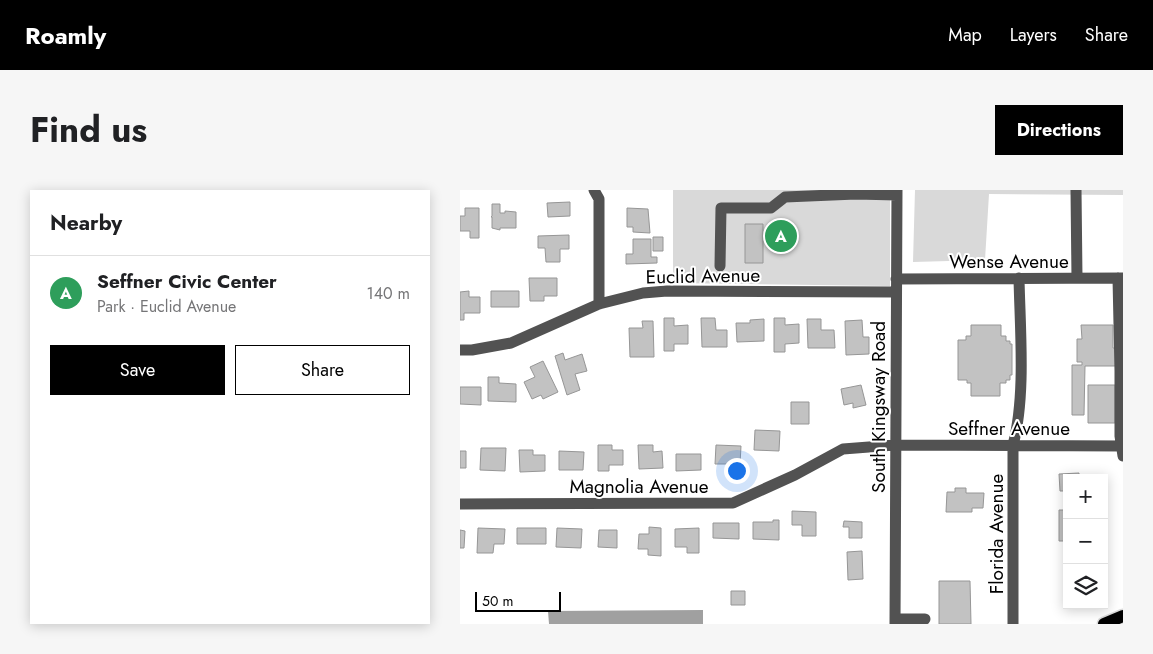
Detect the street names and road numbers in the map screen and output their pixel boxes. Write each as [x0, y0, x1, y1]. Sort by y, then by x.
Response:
street label: Wense Avenue [949, 248, 1069, 275]
street label: Euclid Avenue [645, 261, 761, 290]
street label: South Kingsway Road [865, 321, 892, 493]
street label: Seffner Avenue [948, 415, 1070, 442]
street label: Magnolia Avenue [569, 473, 709, 500]
street label: Florida Avenue [983, 474, 1010, 594]

